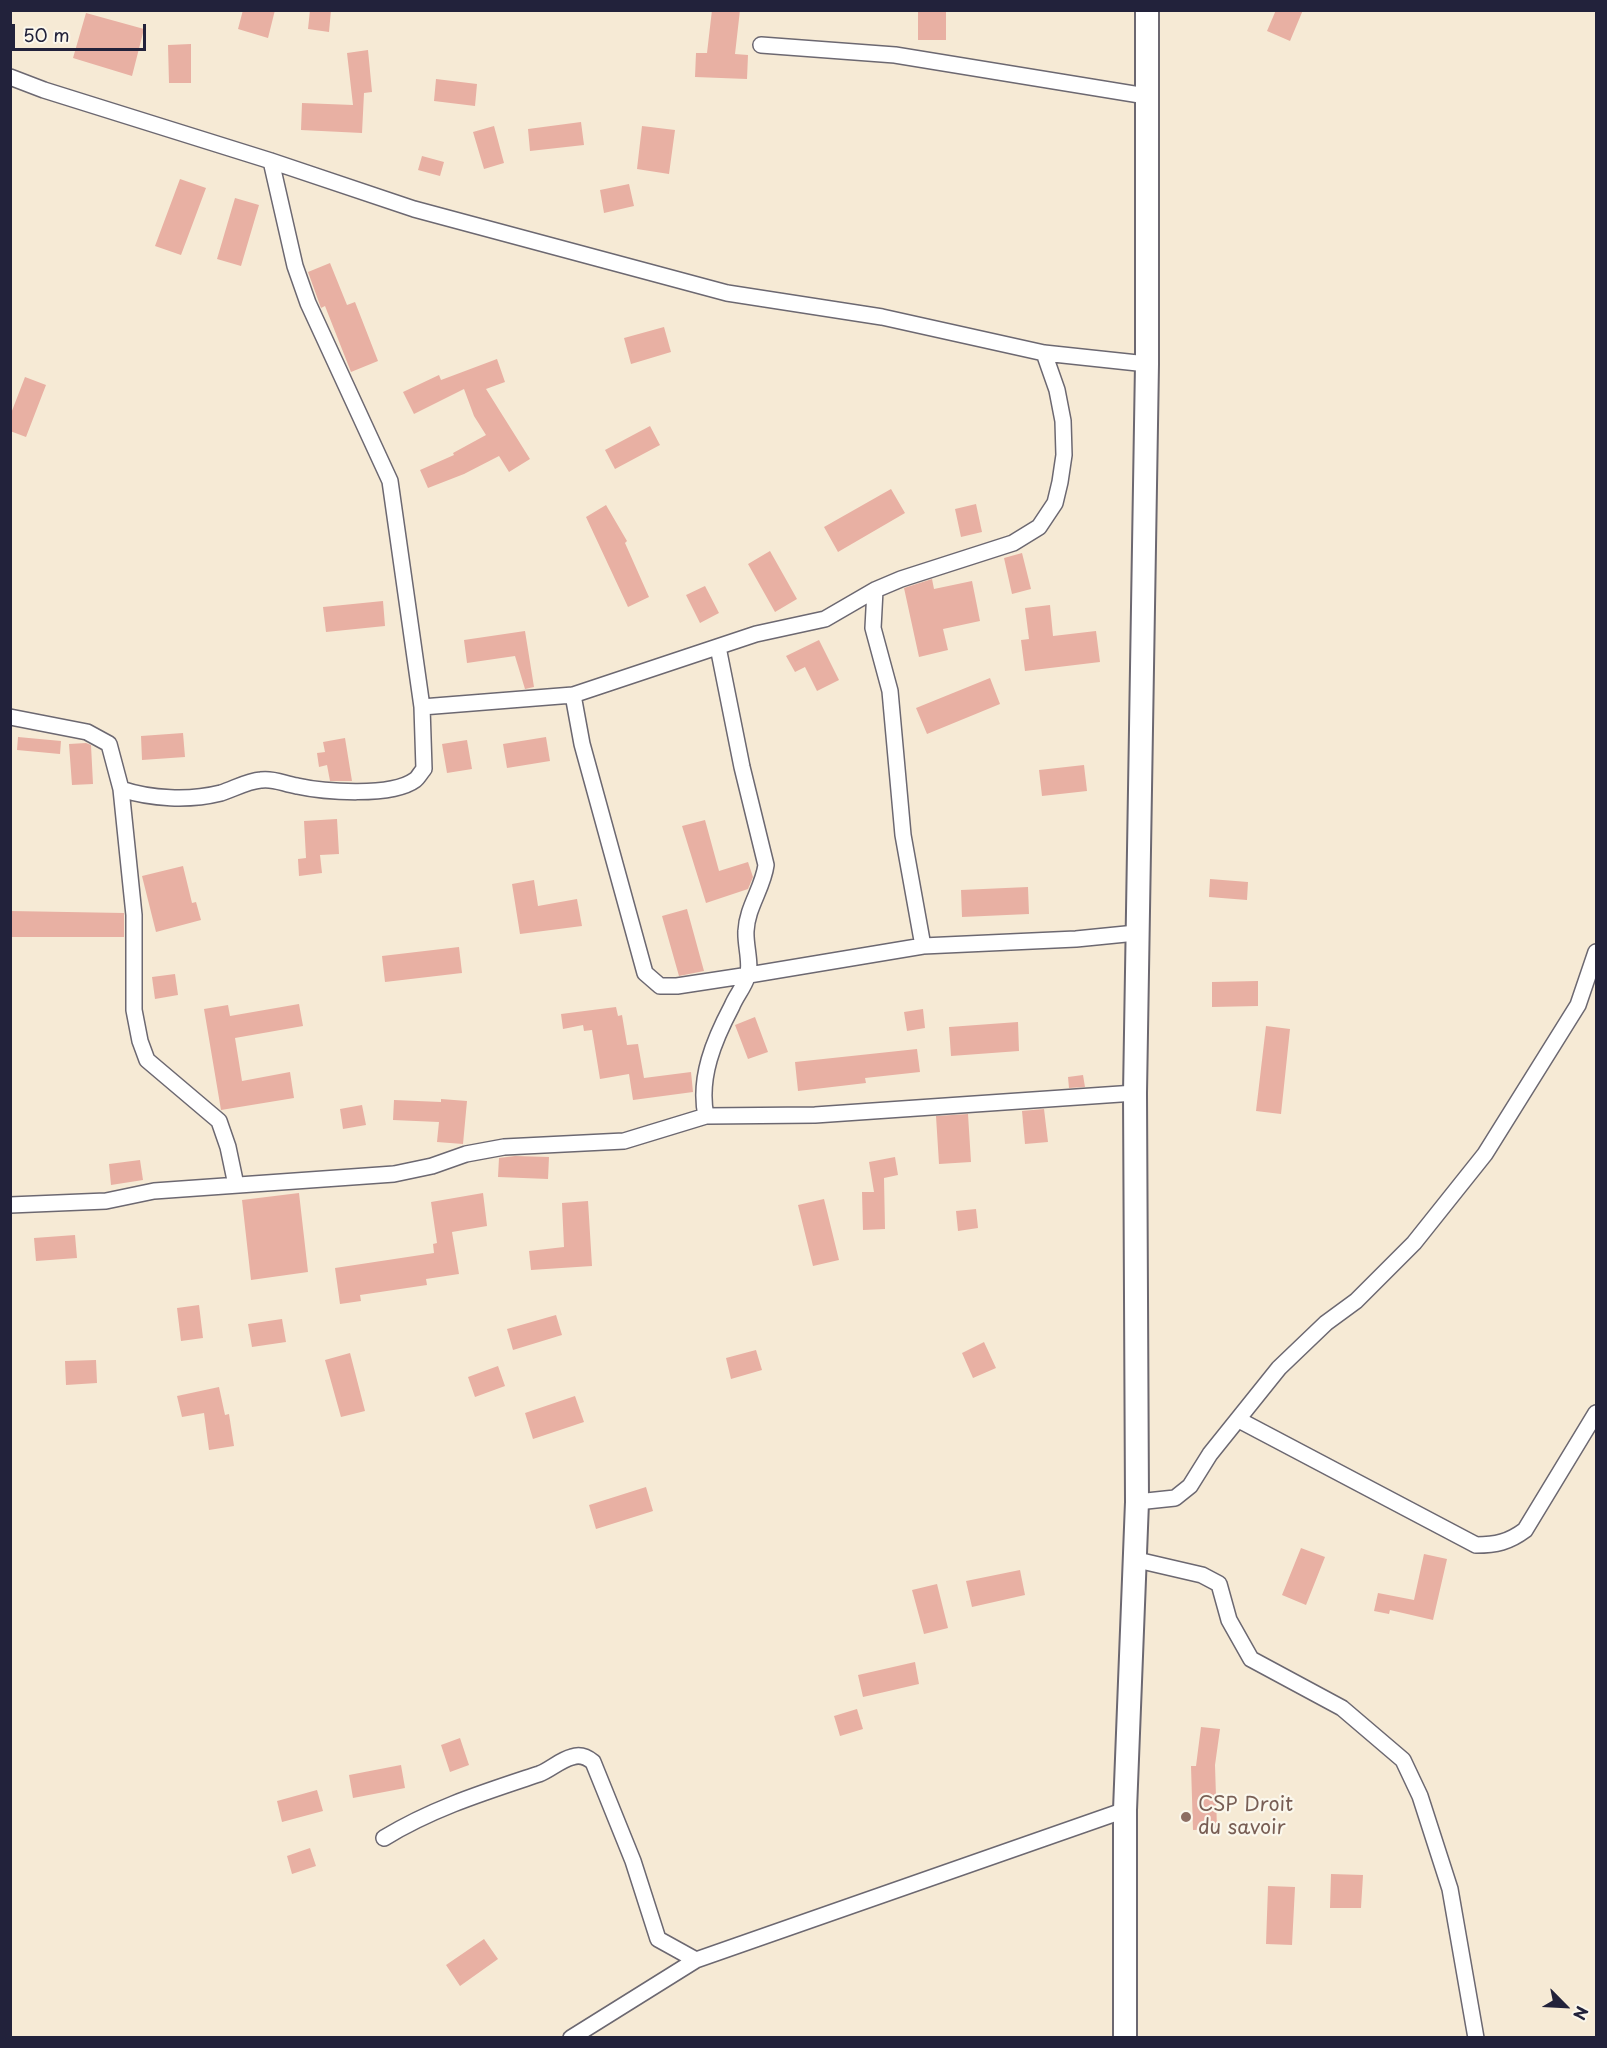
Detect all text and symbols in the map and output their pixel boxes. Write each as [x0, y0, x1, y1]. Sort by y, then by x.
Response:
scale bar [15, 12, 148, 50]
text: 50 m [23, 21, 70, 48]
place label: CSP Droit du savoir [1198, 1793, 1293, 1840]
marker: CSP Droit du savoir [1179, 1810, 1193, 1824]
north arrow [1535, 1976, 1595, 2036]
text: N [1568, 2003, 1595, 2024]

